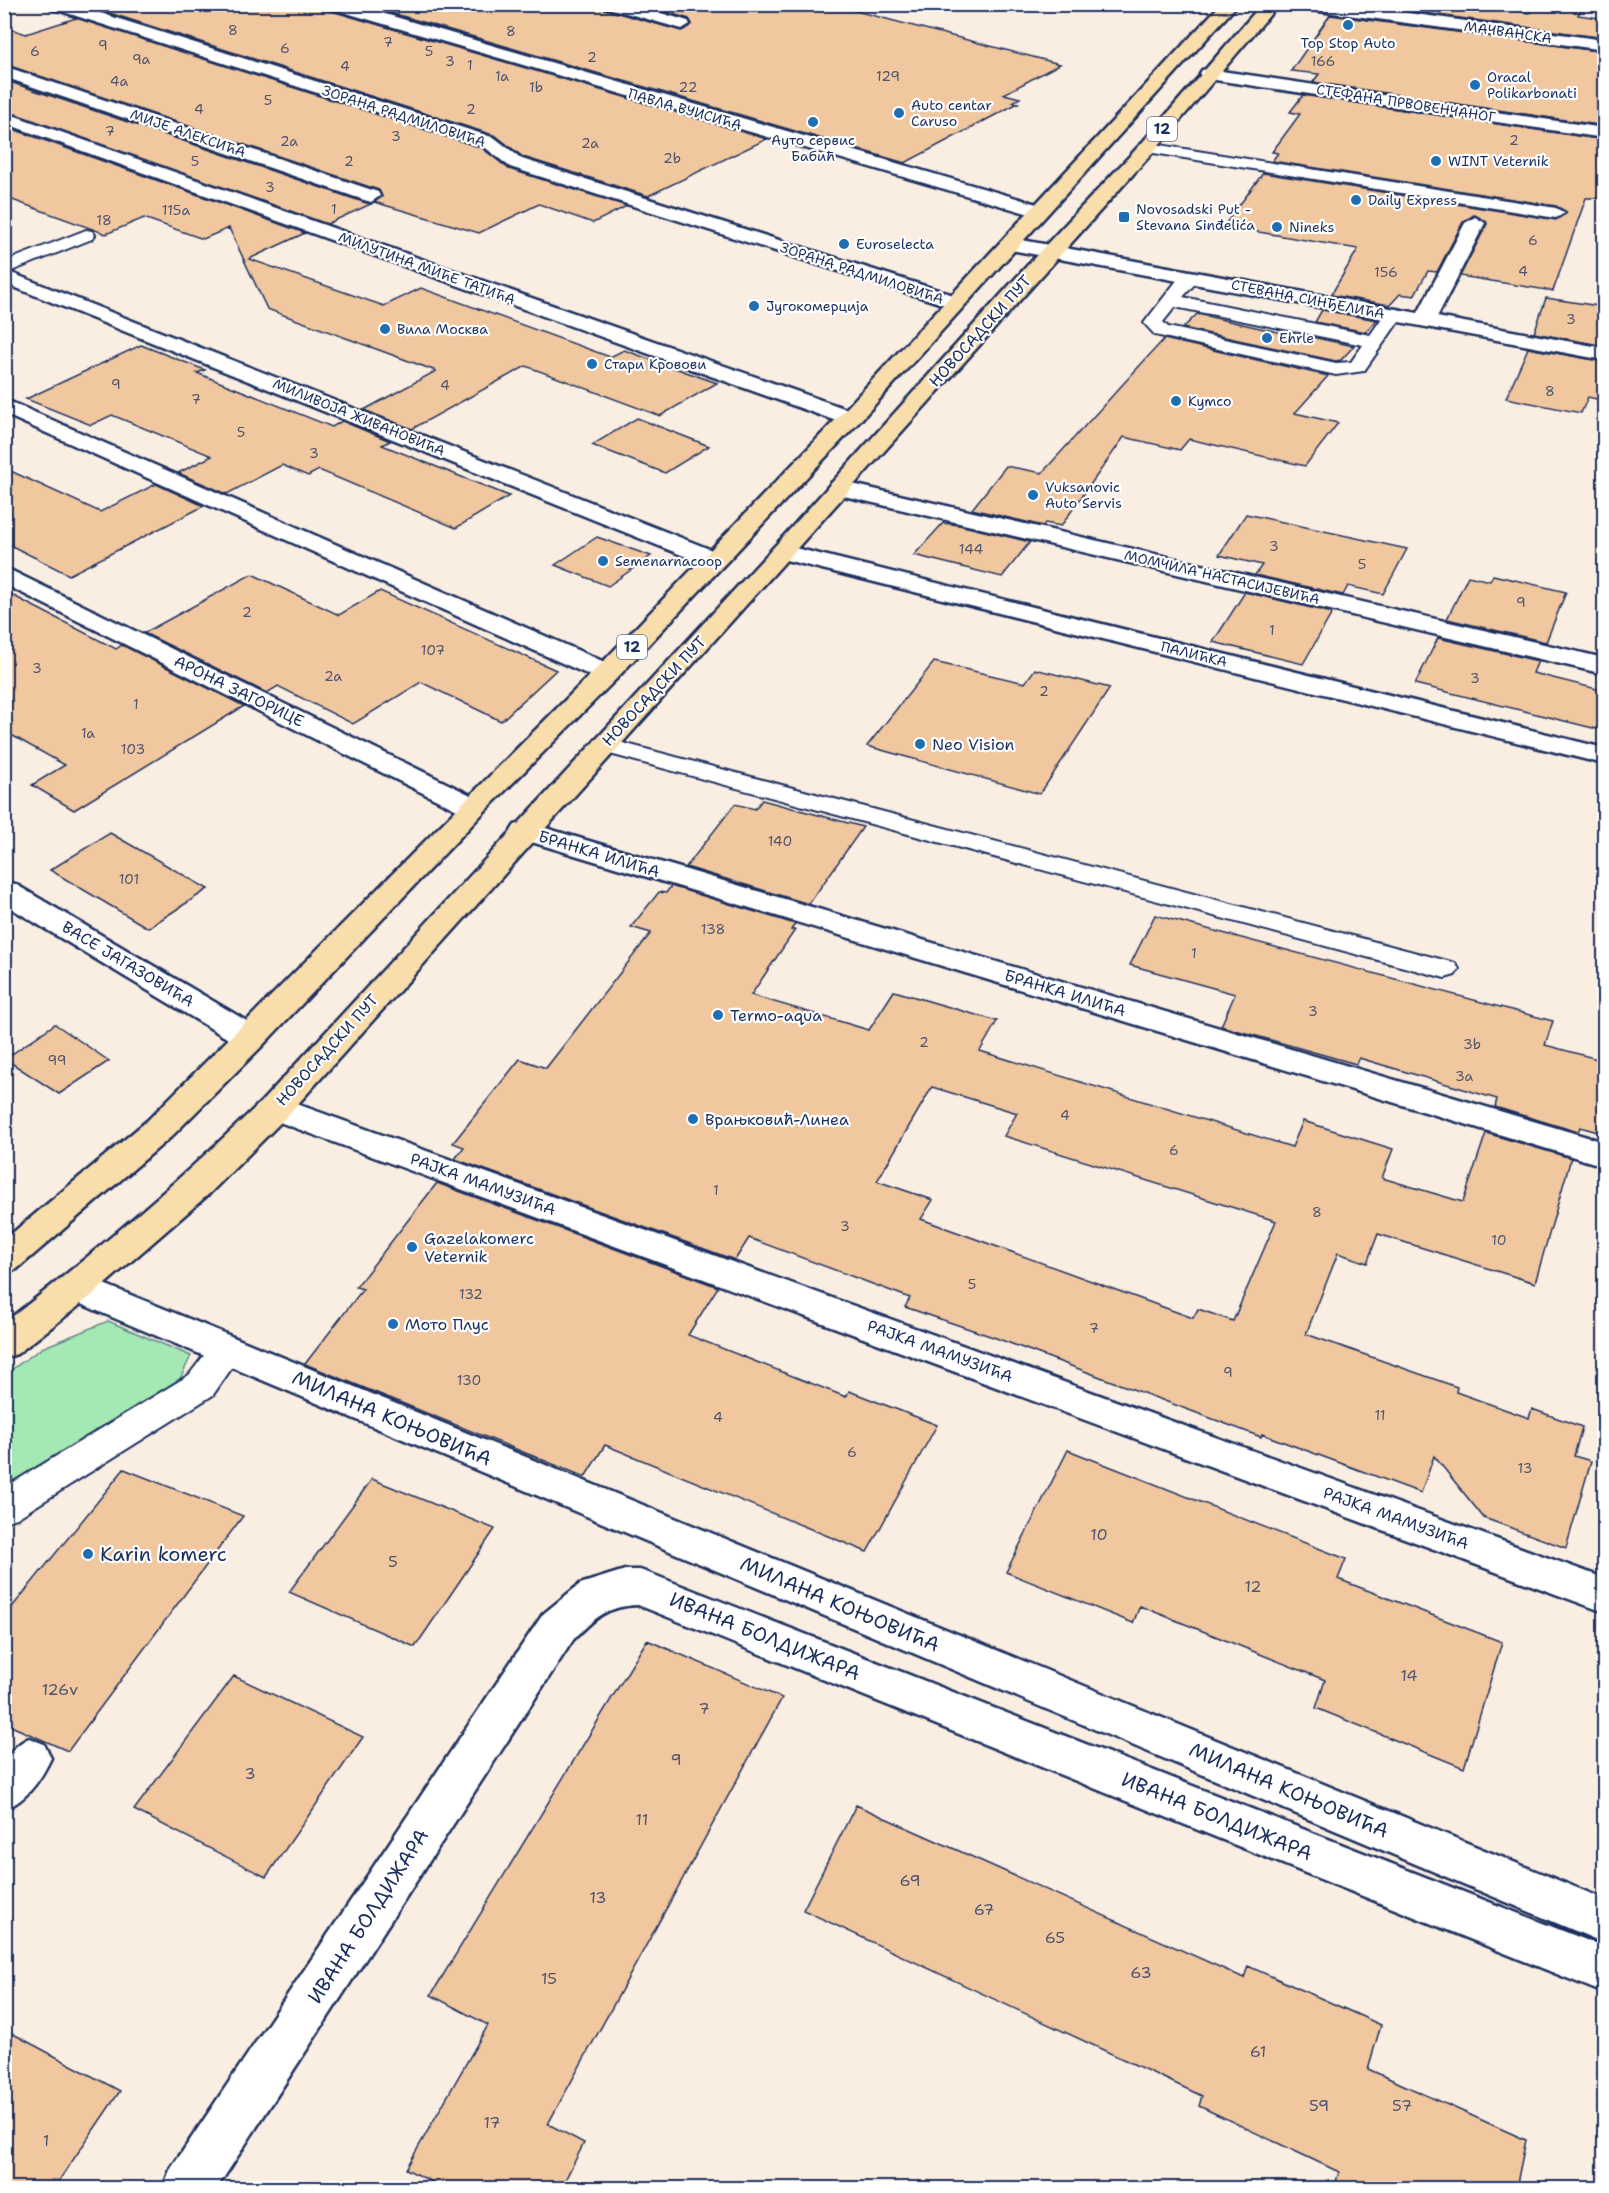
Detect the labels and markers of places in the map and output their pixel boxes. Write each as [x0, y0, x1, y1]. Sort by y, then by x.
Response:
marker: Top Stop Auto [1341, 18, 1355, 32]
place label: Top Stop Auto [1301, 34, 1395, 52]
place label: Oracal Polikarbonati [1487, 68, 1577, 102]
marker: Oracal Polikarbonati [1468, 78, 1482, 92]
place label: Auto centar Caruso [911, 96, 992, 130]
marker: Auto centar Caruso [892, 106, 906, 120]
marker: Ауто сервис Бабић [806, 115, 820, 129]
place label: Ауто сервис Бабић [771, 131, 855, 165]
place label: WINT Veternik [1448, 152, 1549, 170]
marker: WINT Veternik [1429, 154, 1443, 168]
place label: Daily Express [1368, 191, 1457, 209]
marker: Daily Express [1349, 193, 1363, 207]
place label: Novosadski Put - Stevana Sinđelića [1136, 200, 1255, 234]
marker: Novosadski Put - Stevana Sinđelića [1117, 210, 1131, 224]
place label: Nineks [1289, 218, 1335, 236]
marker: Nineks [1270, 220, 1284, 234]
place label: Euroselecta [856, 235, 934, 253]
marker: Euroselecta [837, 237, 851, 251]
place label: Југокомерција [766, 297, 869, 315]
marker: Југокомерција [747, 299, 761, 313]
place label: Вила Москва [397, 320, 488, 338]
marker: Вила Москва [378, 322, 392, 336]
place label: Ehrle [1279, 329, 1314, 347]
marker: Ehrle [1260, 331, 1274, 345]
place label: Стари Кровови [604, 355, 706, 373]
marker: Стари Кровови [585, 357, 599, 371]
place label: Kymco [1188, 392, 1232, 410]
marker: Kymco [1169, 394, 1183, 408]
place label: Vuksanovic Auto Servis [1045, 478, 1122, 512]
marker: Vuksanovic Auto Servis [1026, 488, 1040, 502]
place label: Semenarnacoop [615, 552, 722, 570]
marker: Semenarnacoop [596, 554, 610, 568]
place label: Neo Vision [932, 734, 1015, 755]
marker: Neo Vision [913, 737, 927, 751]
place label: Termo-aqua [730, 1005, 822, 1026]
marker: Termo-aqua [711, 1008, 725, 1022]
place label: Врањковић-Линеа [705, 1109, 849, 1130]
marker: Врањковић-Линеа [686, 1112, 700, 1126]
place label: Gazelakomerc Veternik [424, 1228, 534, 1267]
marker: Gazelakomerc Veternik [405, 1240, 419, 1254]
place label: Мото Плус [405, 1314, 489, 1335]
marker: Мото Плус [386, 1317, 400, 1331]
place label: Karin komerc [100, 1541, 227, 1567]
marker: Karin komerc [81, 1547, 95, 1561]

